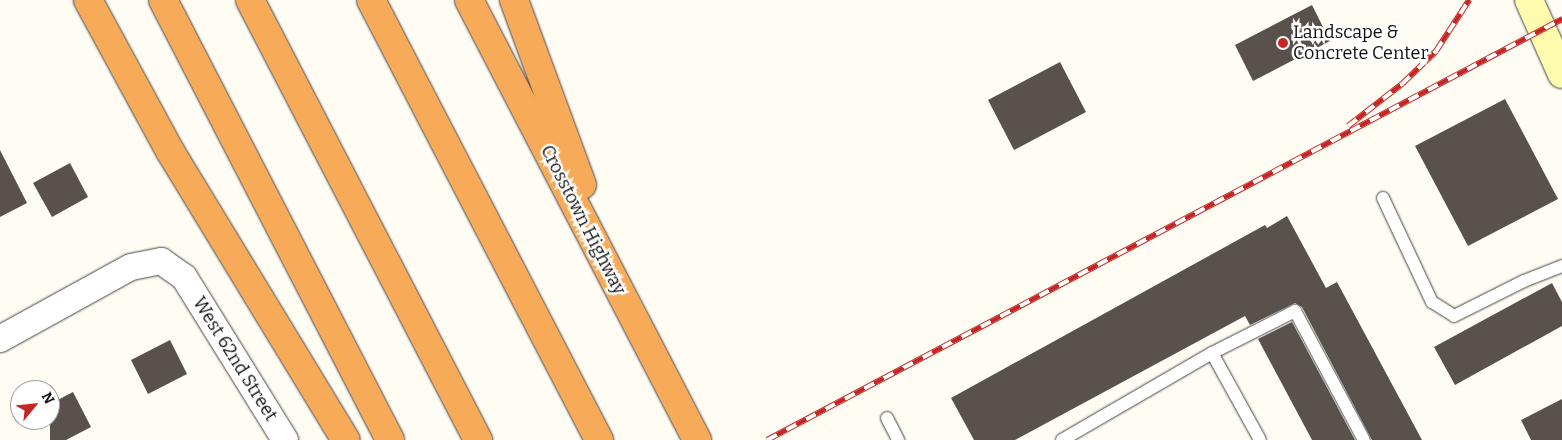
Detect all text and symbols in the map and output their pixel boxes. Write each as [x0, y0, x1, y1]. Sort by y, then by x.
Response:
place label: Landscape & Concrete Center [1293, 22, 1428, 64]
marker: Landscape & Concrete Center [1277, 37, 1289, 49]
street label: Crosstown Highway [536, 142, 630, 298]
street label: West 62nd Street [188, 293, 282, 425]
north arrow [10, 380, 60, 430]
text: N [38, 389, 58, 407]

